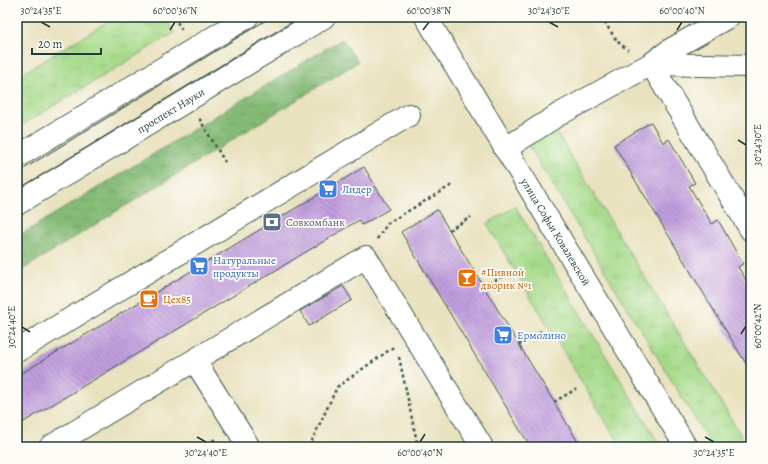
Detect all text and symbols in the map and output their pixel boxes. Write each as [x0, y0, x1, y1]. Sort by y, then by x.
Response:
text: 30°24'35"E [21, 4, 62, 17]
text: 60°00'36"N [153, 4, 197, 17]
text: 60°00'38"N [407, 4, 451, 17]
text: 30°24'30"E [528, 4, 570, 17]
text: 60°00'40"N [659, 4, 705, 17]
scale bar [32, 30, 101, 56]
text: 20 m [38, 36, 62, 52]
street label: проспект Науки [134, 84, 208, 137]
text: 30°24'30"E [751, 124, 764, 166]
street label: улица Софьи Ковалевской [517, 175, 594, 289]
supermarket icon: Лидер [317, 178, 339, 200]
place label: Лидер [342, 182, 372, 197]
bank icon: Совкомбанк [261, 211, 283, 233]
place label: Совкомбанк [286, 215, 345, 230]
place label: Натуральные продукты [213, 253, 276, 281]
supermarket icon: Натуральные продукты [188, 255, 210, 277]
place label: #Пивной дворик №1 [480, 265, 532, 293]
bar icon: #Пивной дворик №1 [456, 267, 478, 289]
cafe icon: Цех85 [138, 288, 160, 310]
place label: Цех85 [163, 292, 191, 307]
text: 60°00'42"N [751, 304, 764, 348]
text: 30°24'40"E [5, 306, 18, 348]
supermarket icon: Ермолино [492, 324, 514, 346]
place label: Ермолино [517, 328, 567, 343]
text: 30°24'40"E [185, 446, 227, 459]
text: 60°00'40"N [397, 446, 443, 459]
text: 30°24'35"E [694, 446, 735, 459]

